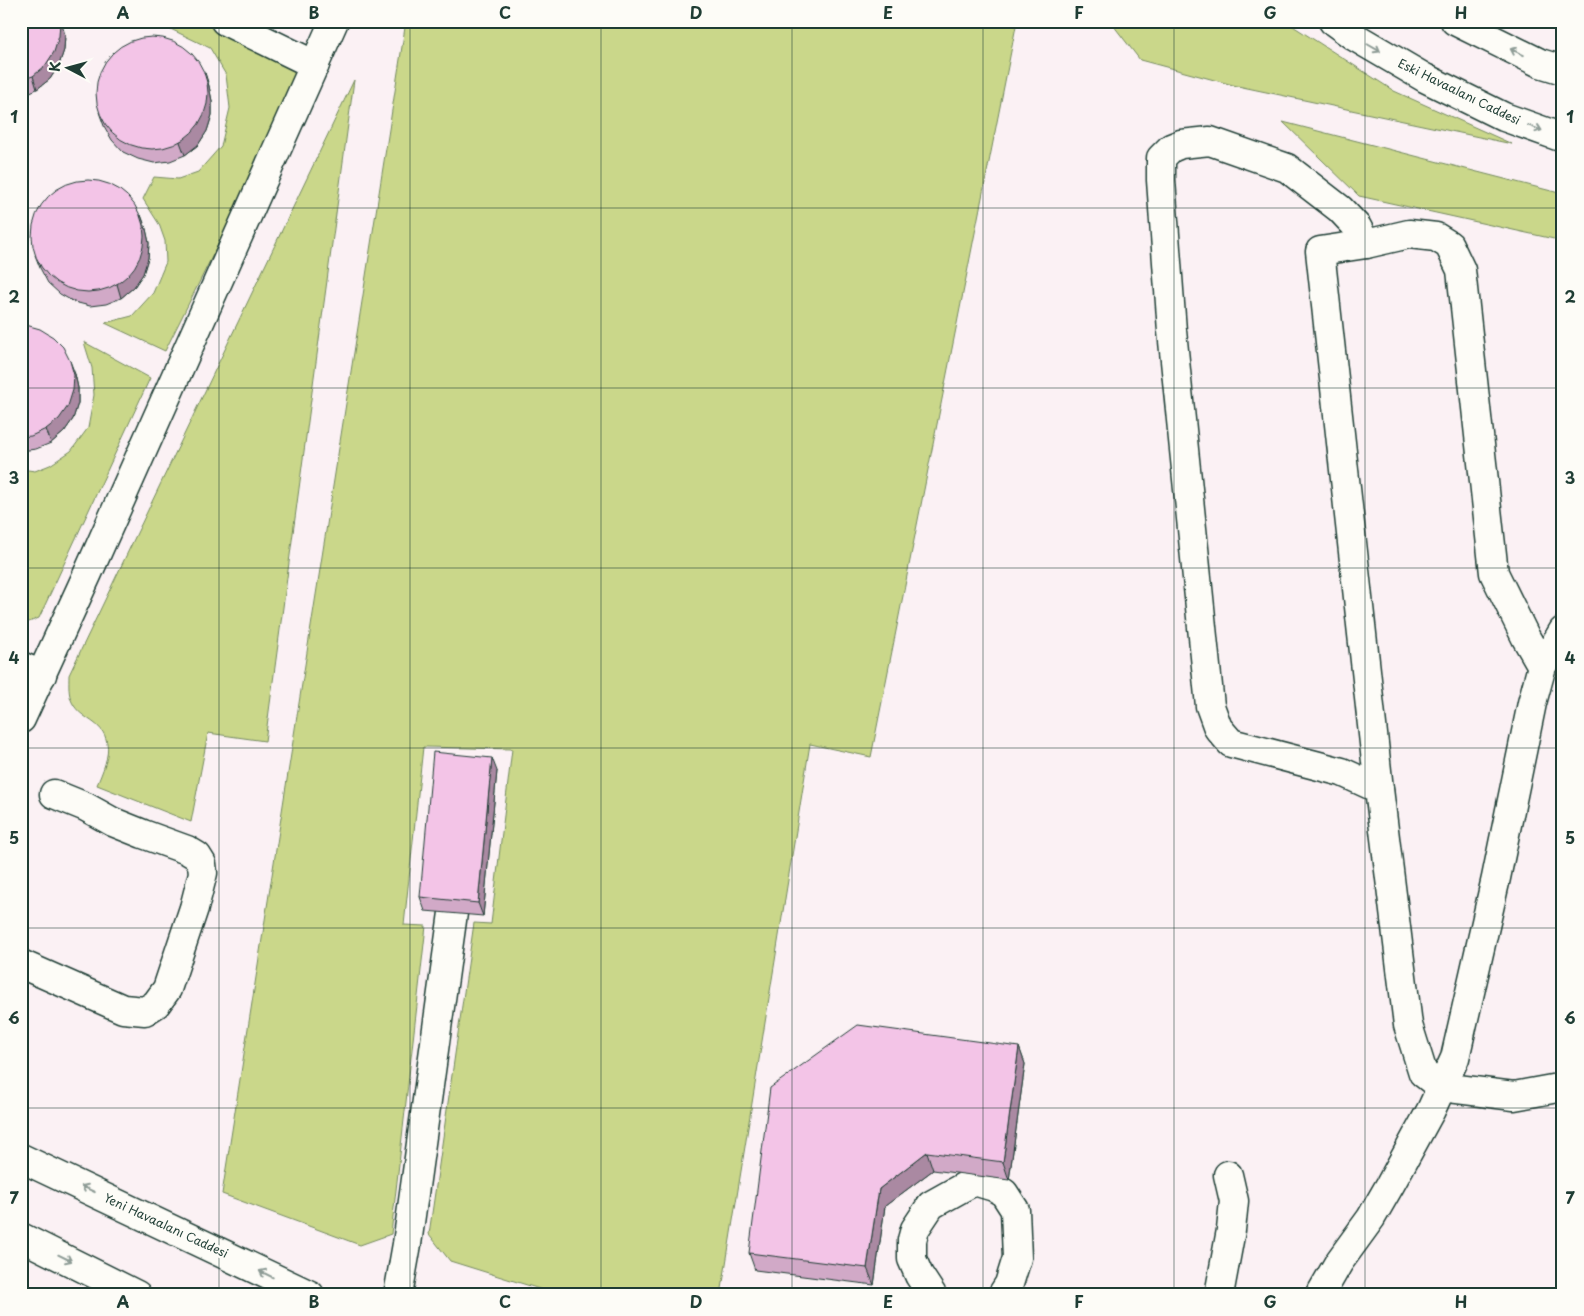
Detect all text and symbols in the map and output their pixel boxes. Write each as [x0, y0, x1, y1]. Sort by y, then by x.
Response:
text: A [117, 0, 130, 24]
text: B [309, 0, 320, 24]
text: C [499, 0, 511, 24]
text: D [690, 0, 702, 24]
text: E [883, 0, 893, 24]
text: F [1074, 0, 1084, 24]
text: G [1263, 0, 1277, 24]
text: H [1455, 0, 1467, 24]
north arrow [42, 42, 92, 92]
one-way arrow [1366, 44, 1380, 54]
one-way arrow [1510, 47, 1525, 57]
street label: Eski Havaalanı Caddesi [1395, 54, 1524, 129]
text: K [44, 60, 66, 73]
text: 1 [10, 104, 18, 128]
text: 1 [1566, 104, 1574, 128]
one-way arrow [1527, 124, 1542, 133]
text: 2 [8, 284, 20, 308]
text: 2 [1564, 284, 1576, 308]
text: 3 [9, 465, 19, 489]
text: 3 [1565, 465, 1575, 489]
text: 4 [9, 645, 20, 669]
text: 4 [1565, 645, 1576, 669]
text: 5 [9, 825, 19, 849]
text: 5 [1565, 825, 1575, 849]
text: 6 [8, 1005, 20, 1029]
text: 6 [1564, 1005, 1576, 1029]
one-way arrow [81, 1184, 96, 1193]
text: 7 [9, 1185, 19, 1209]
text: 7 [1565, 1185, 1575, 1209]
street label: Yeni Havaalanı Caddesi [101, 1188, 232, 1262]
one-way arrow [57, 1254, 72, 1263]
one-way arrow [259, 1268, 274, 1278]
text: A [117, 1289, 130, 1313]
text: B [309, 1289, 320, 1313]
text: C [499, 1289, 511, 1313]
text: D [690, 1289, 702, 1313]
text: E [883, 1289, 893, 1313]
text: F [1074, 1289, 1084, 1313]
text: G [1263, 1289, 1277, 1313]
text: H [1455, 1289, 1467, 1313]

